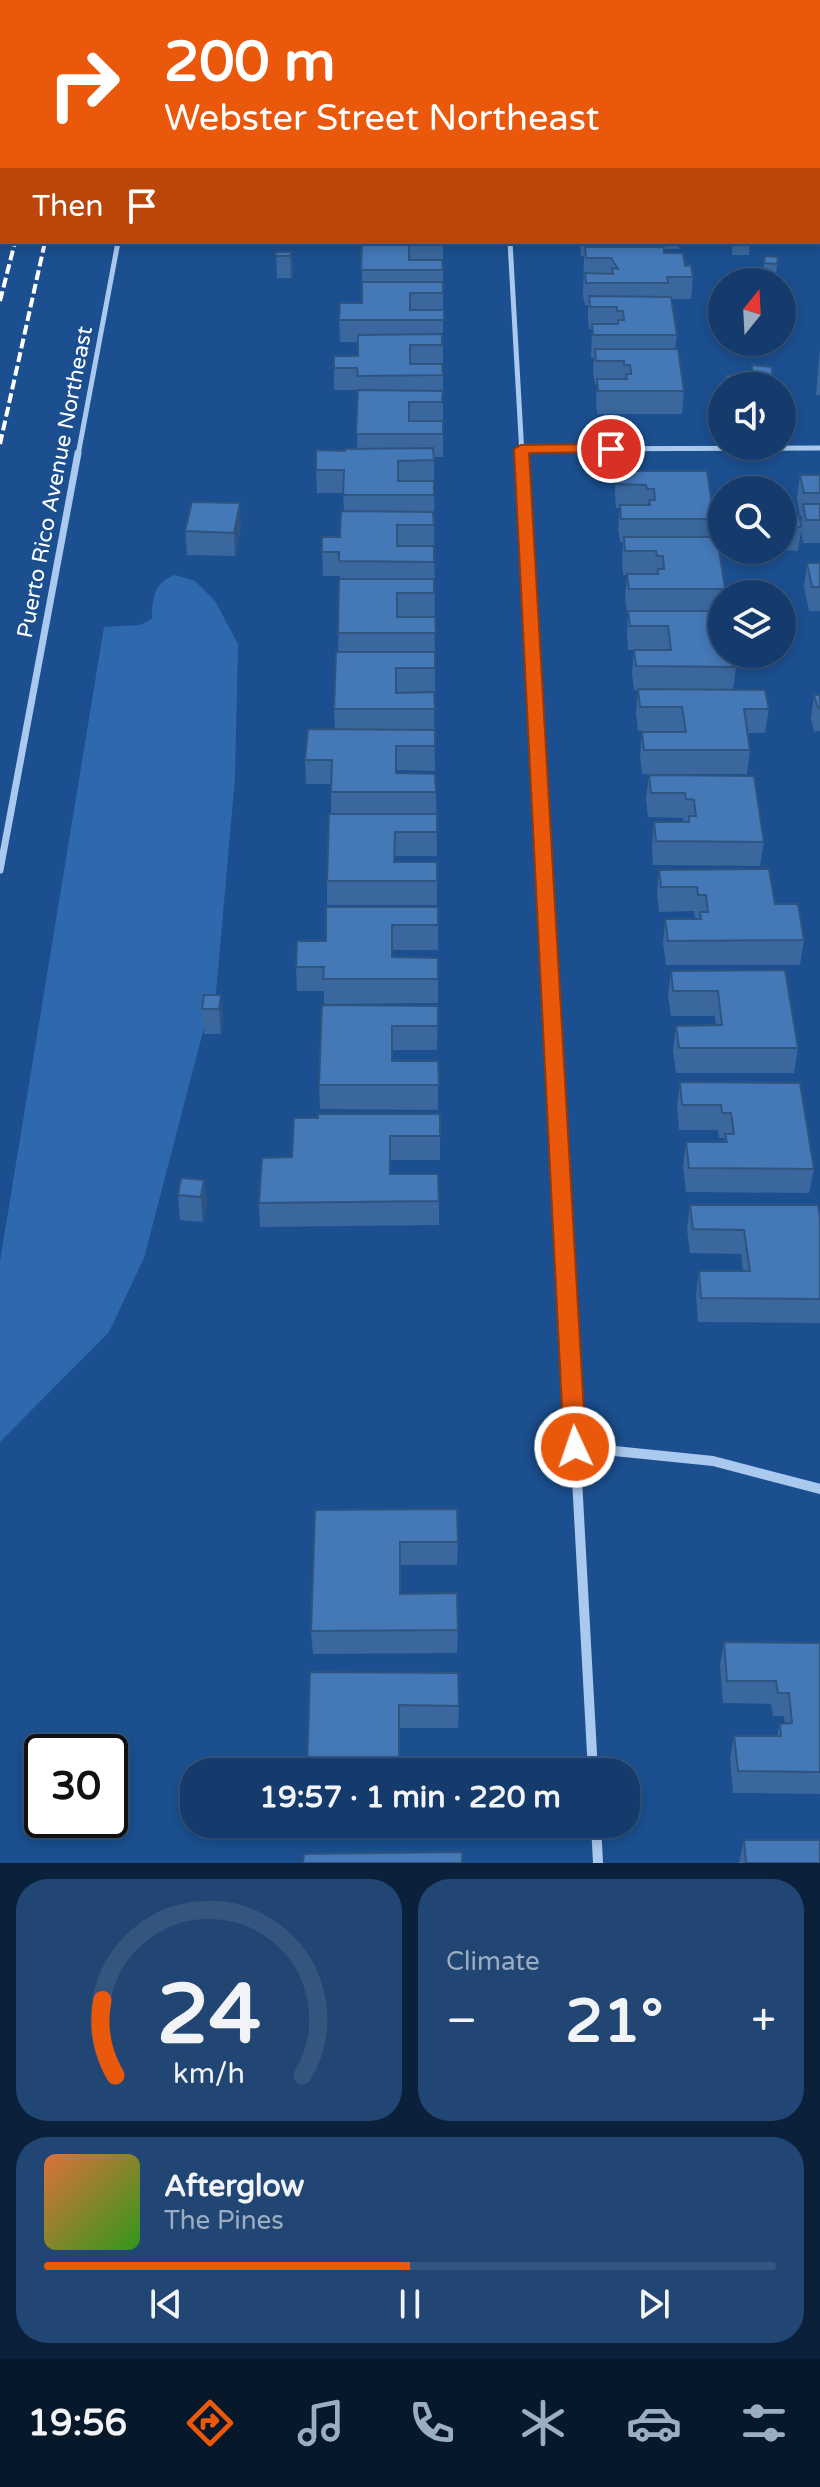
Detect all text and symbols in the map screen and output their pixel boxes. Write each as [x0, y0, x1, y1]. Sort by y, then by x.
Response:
text: 200 m [164, 29, 335, 96]
icon: right [32, 32, 136, 136]
text: Webster Street Northeast [164, 97, 600, 140]
icon: arrive [120, 184, 164, 228]
text: Then [32, 188, 104, 225]
north arrow [708, 268, 796, 356]
map controls [708, 268, 796, 668]
street label: Puerto Rico Avenue Northeast [12, 324, 98, 640]
button: sound [708, 372, 796, 460]
pin [577, 415, 645, 483]
icon: arrive [589, 427, 633, 471]
button: search [708, 476, 796, 564]
button: layers [708, 580, 796, 668]
position arrow [533, 1405, 617, 1489]
speed limit sign: 30 [24, 1734, 128, 1838]
text: 19:57 · 1 min · 220 m [259, 1779, 561, 1816]
text: Climate [446, 1946, 540, 1977]
text: 24 [157, 1966, 261, 2066]
text: 21° [565, 1986, 663, 2058]
text: − [446, 1995, 477, 2048]
text: + [751, 1995, 776, 2048]
text: km/h [173, 2057, 245, 2091]
text: Afterglow [164, 2168, 304, 2205]
text: The Pines [164, 2205, 284, 2236]
icon: previous [144, 2282, 188, 2326]
icon: pause [388, 2282, 432, 2326]
icon: next [632, 2282, 676, 2326]
icon: directions [182, 2395, 238, 2451]
icon: music [293, 2395, 349, 2451]
icon: phone [404, 2395, 460, 2451]
icon: climate [515, 2395, 571, 2451]
icon: car [626, 2395, 682, 2451]
icon: filters [736, 2395, 792, 2451]
text: 19:56 [27, 2402, 127, 2445]

